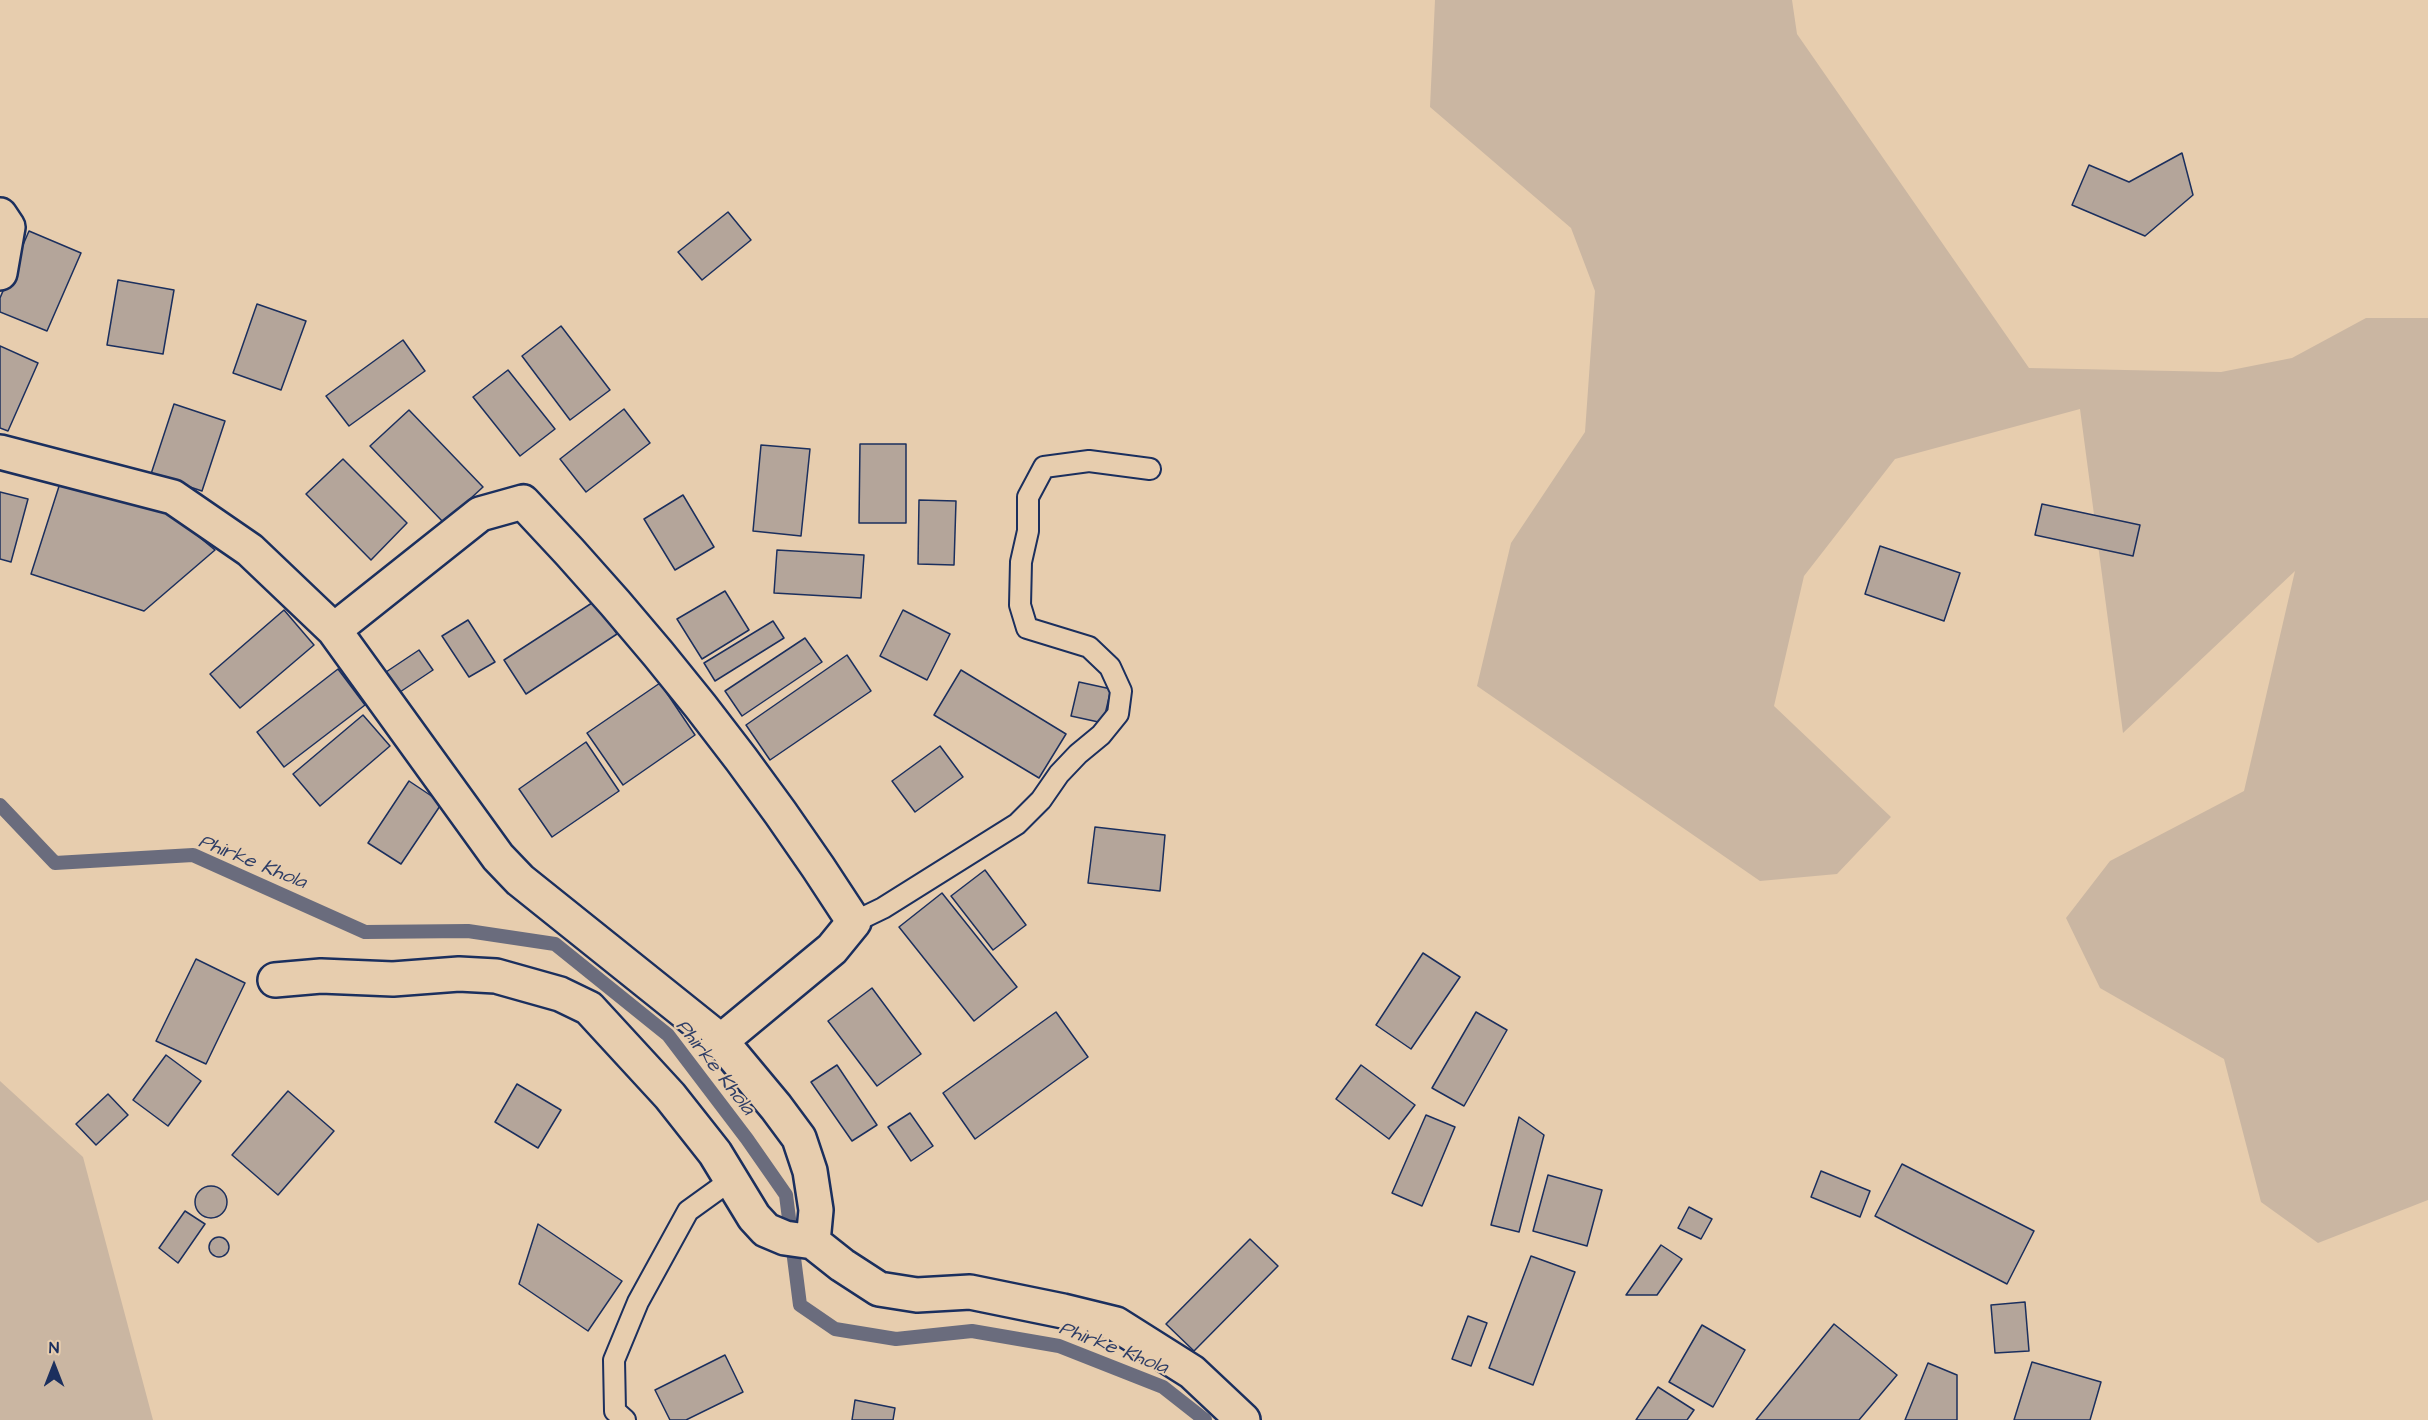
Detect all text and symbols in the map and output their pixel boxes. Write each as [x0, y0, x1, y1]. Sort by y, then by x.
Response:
water label: Phirke Khola [194, 830, 310, 896]
water label: Phirke Khola [669, 1016, 759, 1120]
water label: Phirke Khola [1055, 1317, 1171, 1381]
north arrow [24, 1336, 84, 1396]
text: N [49, 1337, 59, 1359]

